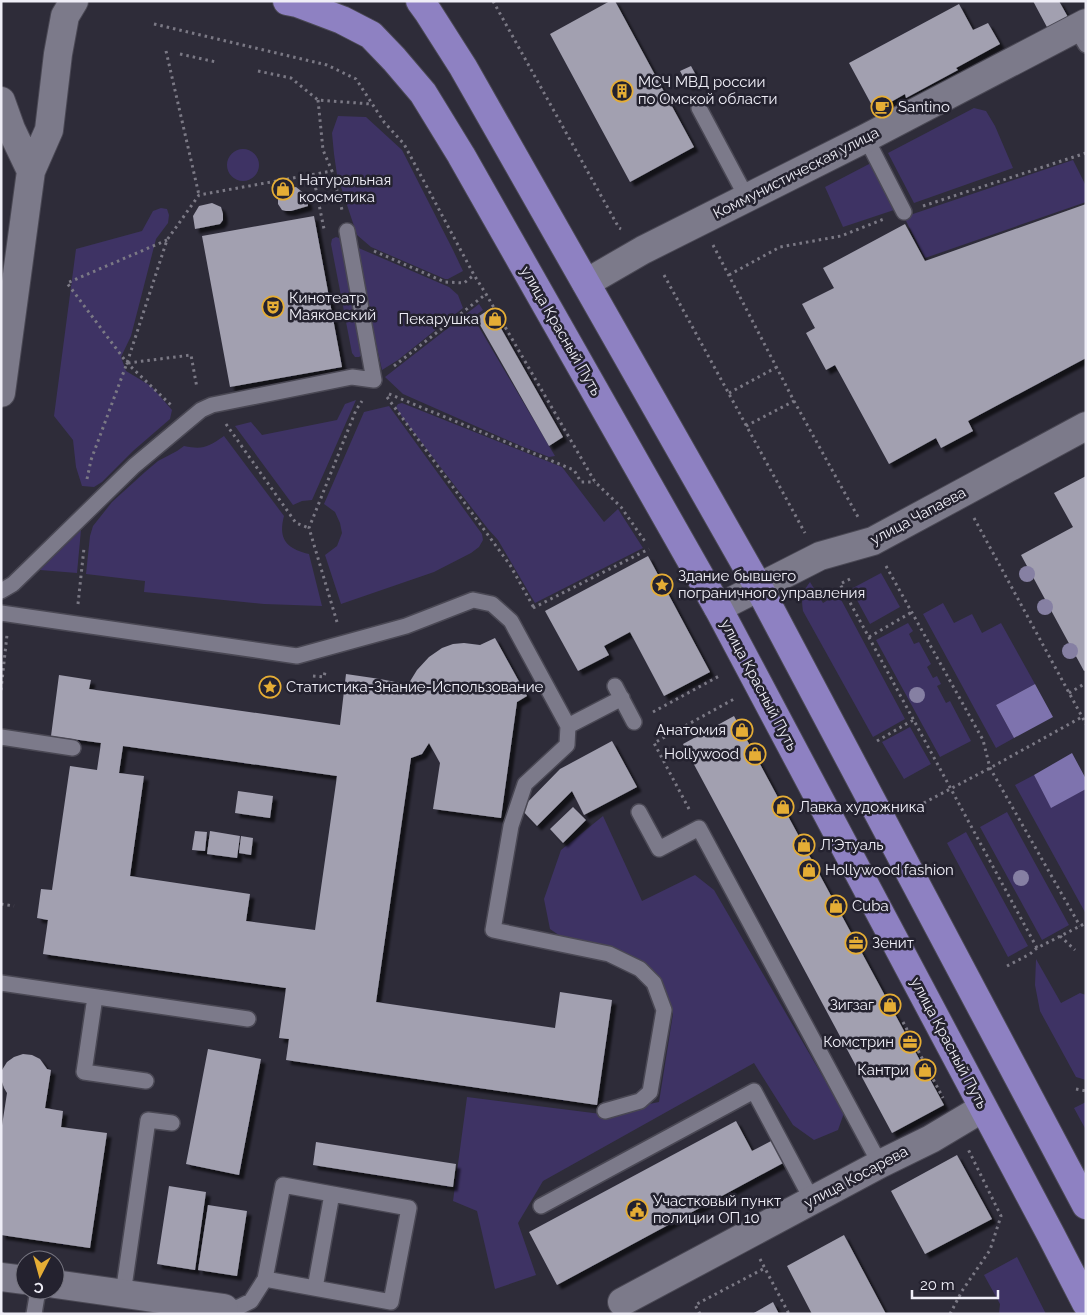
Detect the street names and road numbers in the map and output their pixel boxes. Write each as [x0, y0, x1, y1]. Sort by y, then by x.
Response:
street label: Коммунистическая улица [710, 123, 882, 223]
street label: улица Красный Путь [517, 263, 605, 399]
street label: улица Чапаева [867, 483, 969, 549]
street label: улица Красный Путь [717, 616, 801, 754]
street label: улица Красный Путь [907, 974, 991, 1112]
street label: улица Косарева [801, 1142, 911, 1212]

